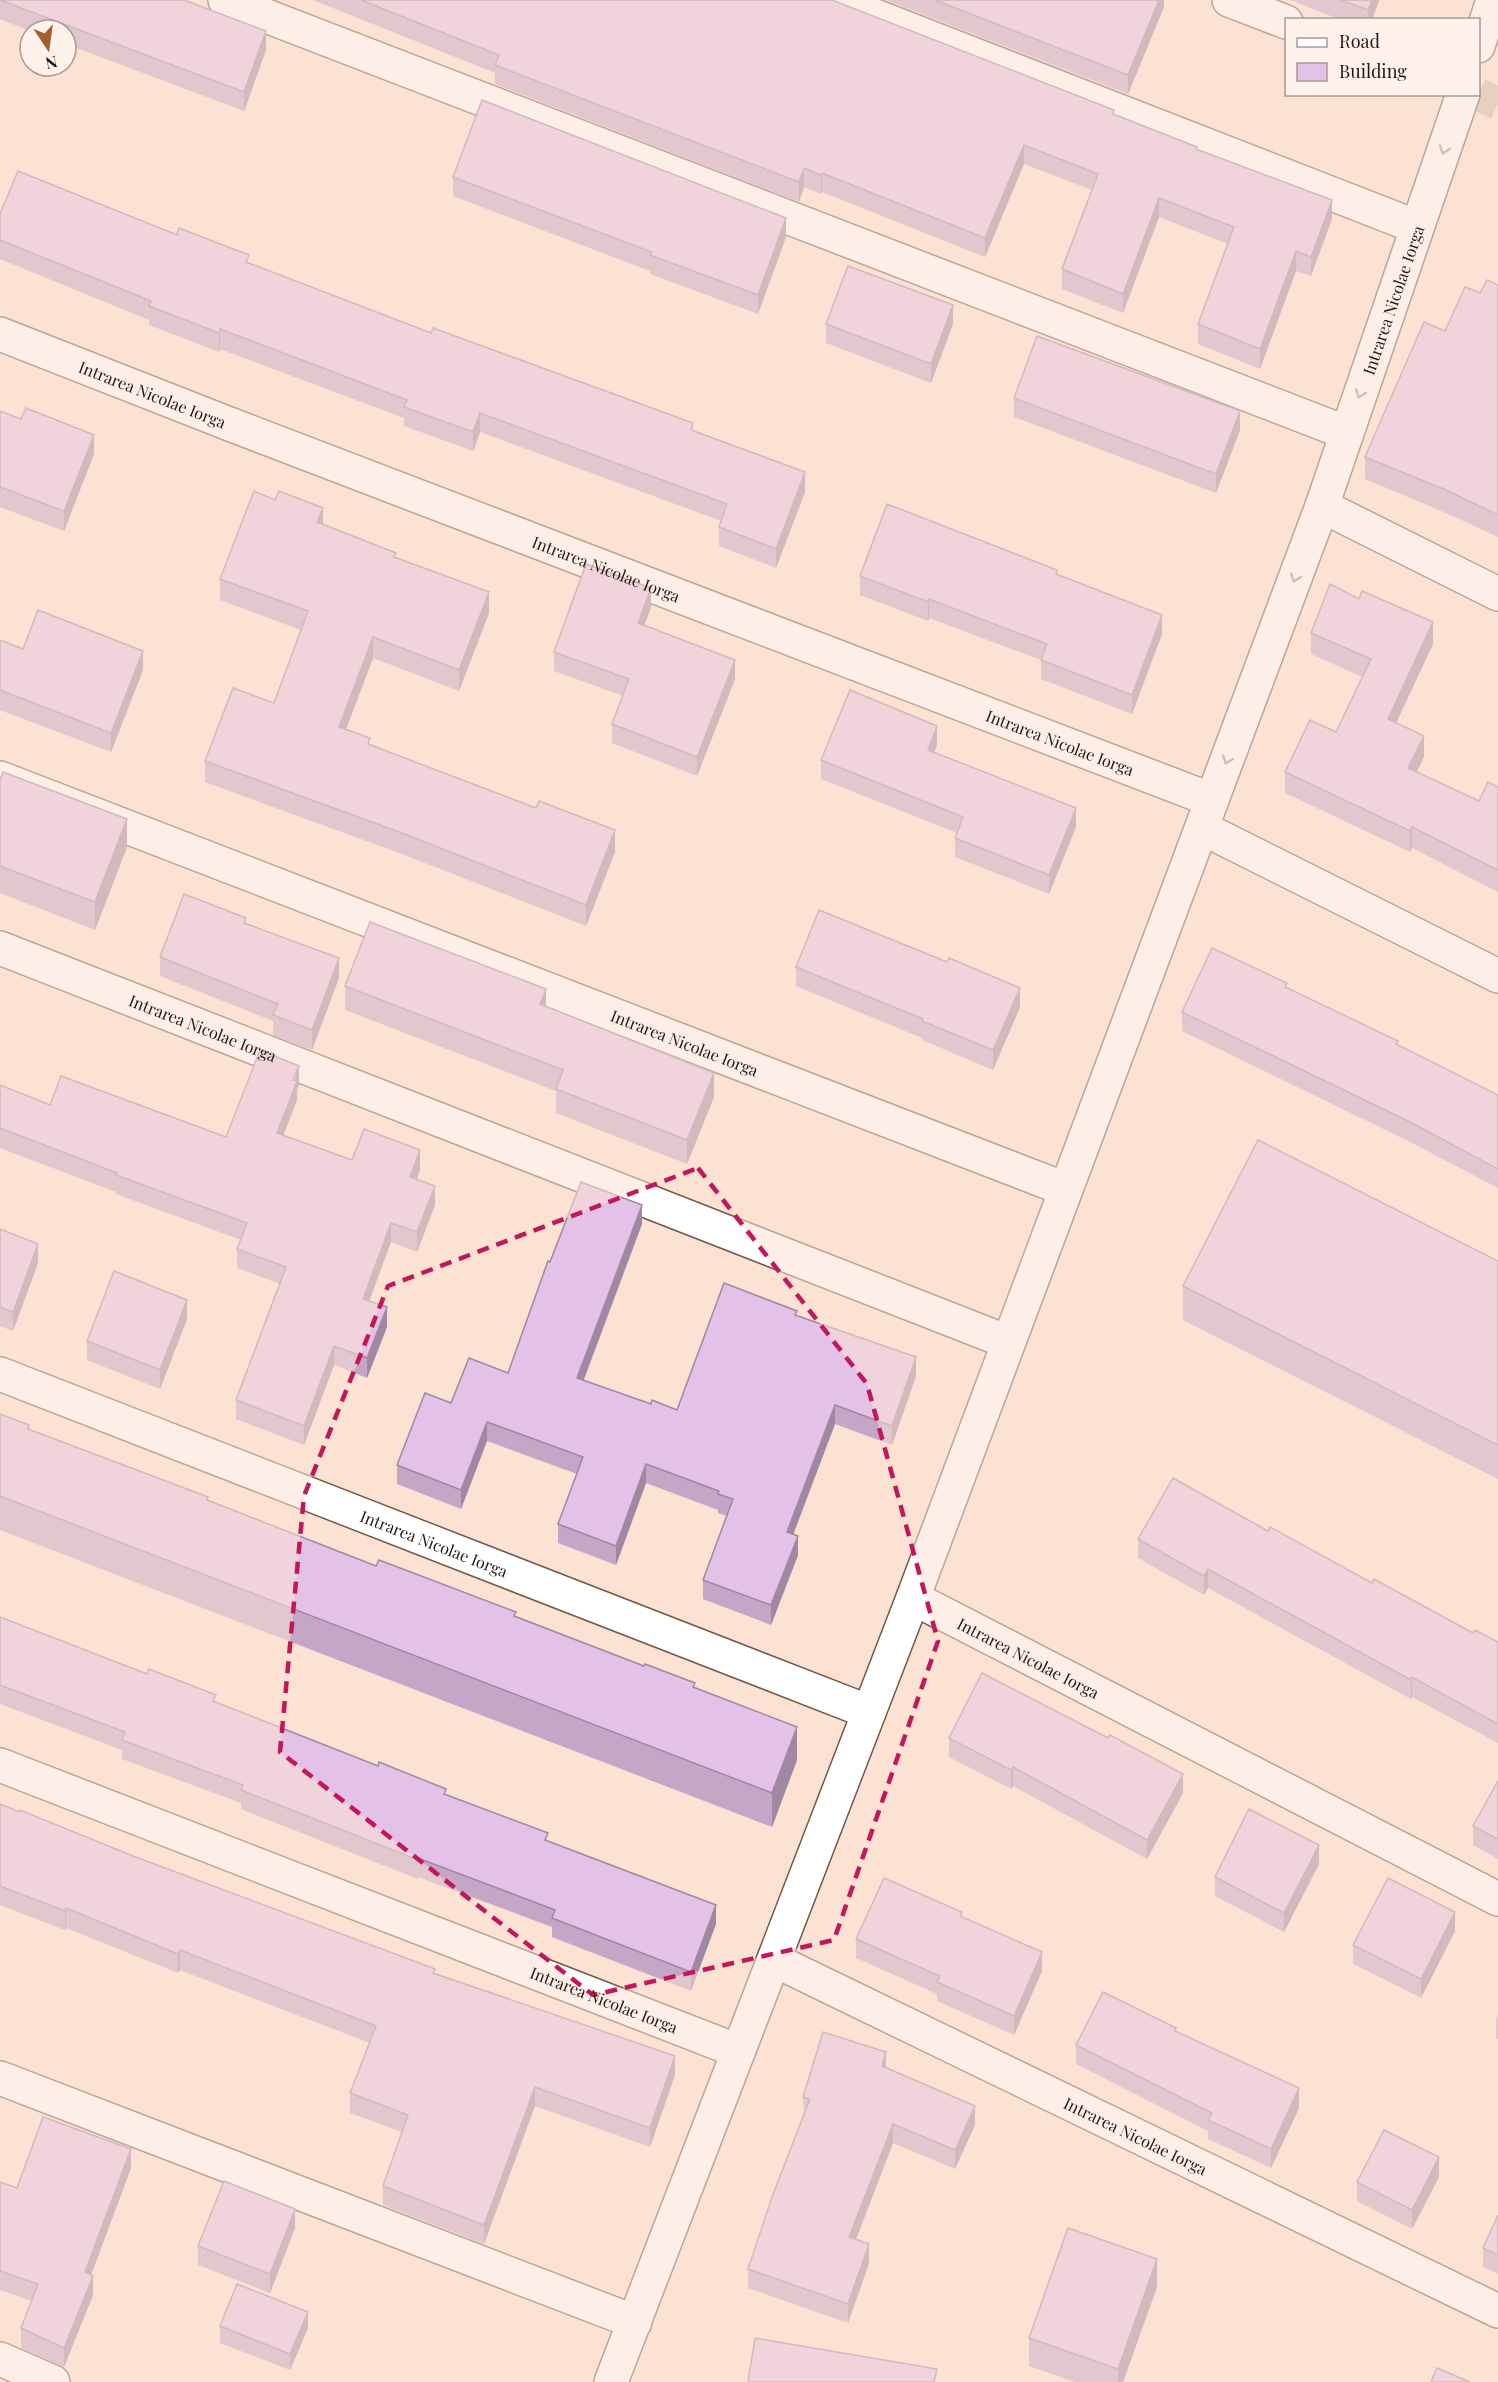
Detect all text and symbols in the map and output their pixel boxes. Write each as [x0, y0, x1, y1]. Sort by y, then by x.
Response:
north arrow [18, 18, 78, 78]
legend [1285, 18, 1480, 96]
text: Road [1339, 29, 1380, 53]
text: N [43, 52, 59, 75]
text: Building [1339, 59, 1407, 83]
one-way arrow [1438, 144, 1451, 155]
street label: Intrarea Nicolae Iorga [1357, 222, 1428, 377]
street label: Intrarea Nicolae Iorga [76, 356, 229, 432]
one-way arrow [1355, 388, 1368, 399]
street label: Intrarea Nicolae Iorga [529, 530, 683, 606]
one-way arrow [1290, 572, 1303, 583]
street label: Intrarea Nicolae Iorga [983, 704, 1137, 780]
one-way arrow [1222, 754, 1234, 765]
street label: Intrarea Nicolae Iorga [126, 989, 280, 1066]
street label: Intrarea Nicolae Iorga [608, 1004, 762, 1080]
street label: Intrarea Nicolae Iorga [358, 1505, 511, 1581]
street label: Intrarea Nicolae Iorga [954, 1612, 1103, 1703]
street label: Intrarea Nicolae Iorga [527, 1961, 681, 2037]
street label: Intrarea Nicolae Iorga [1061, 2092, 1211, 2179]

